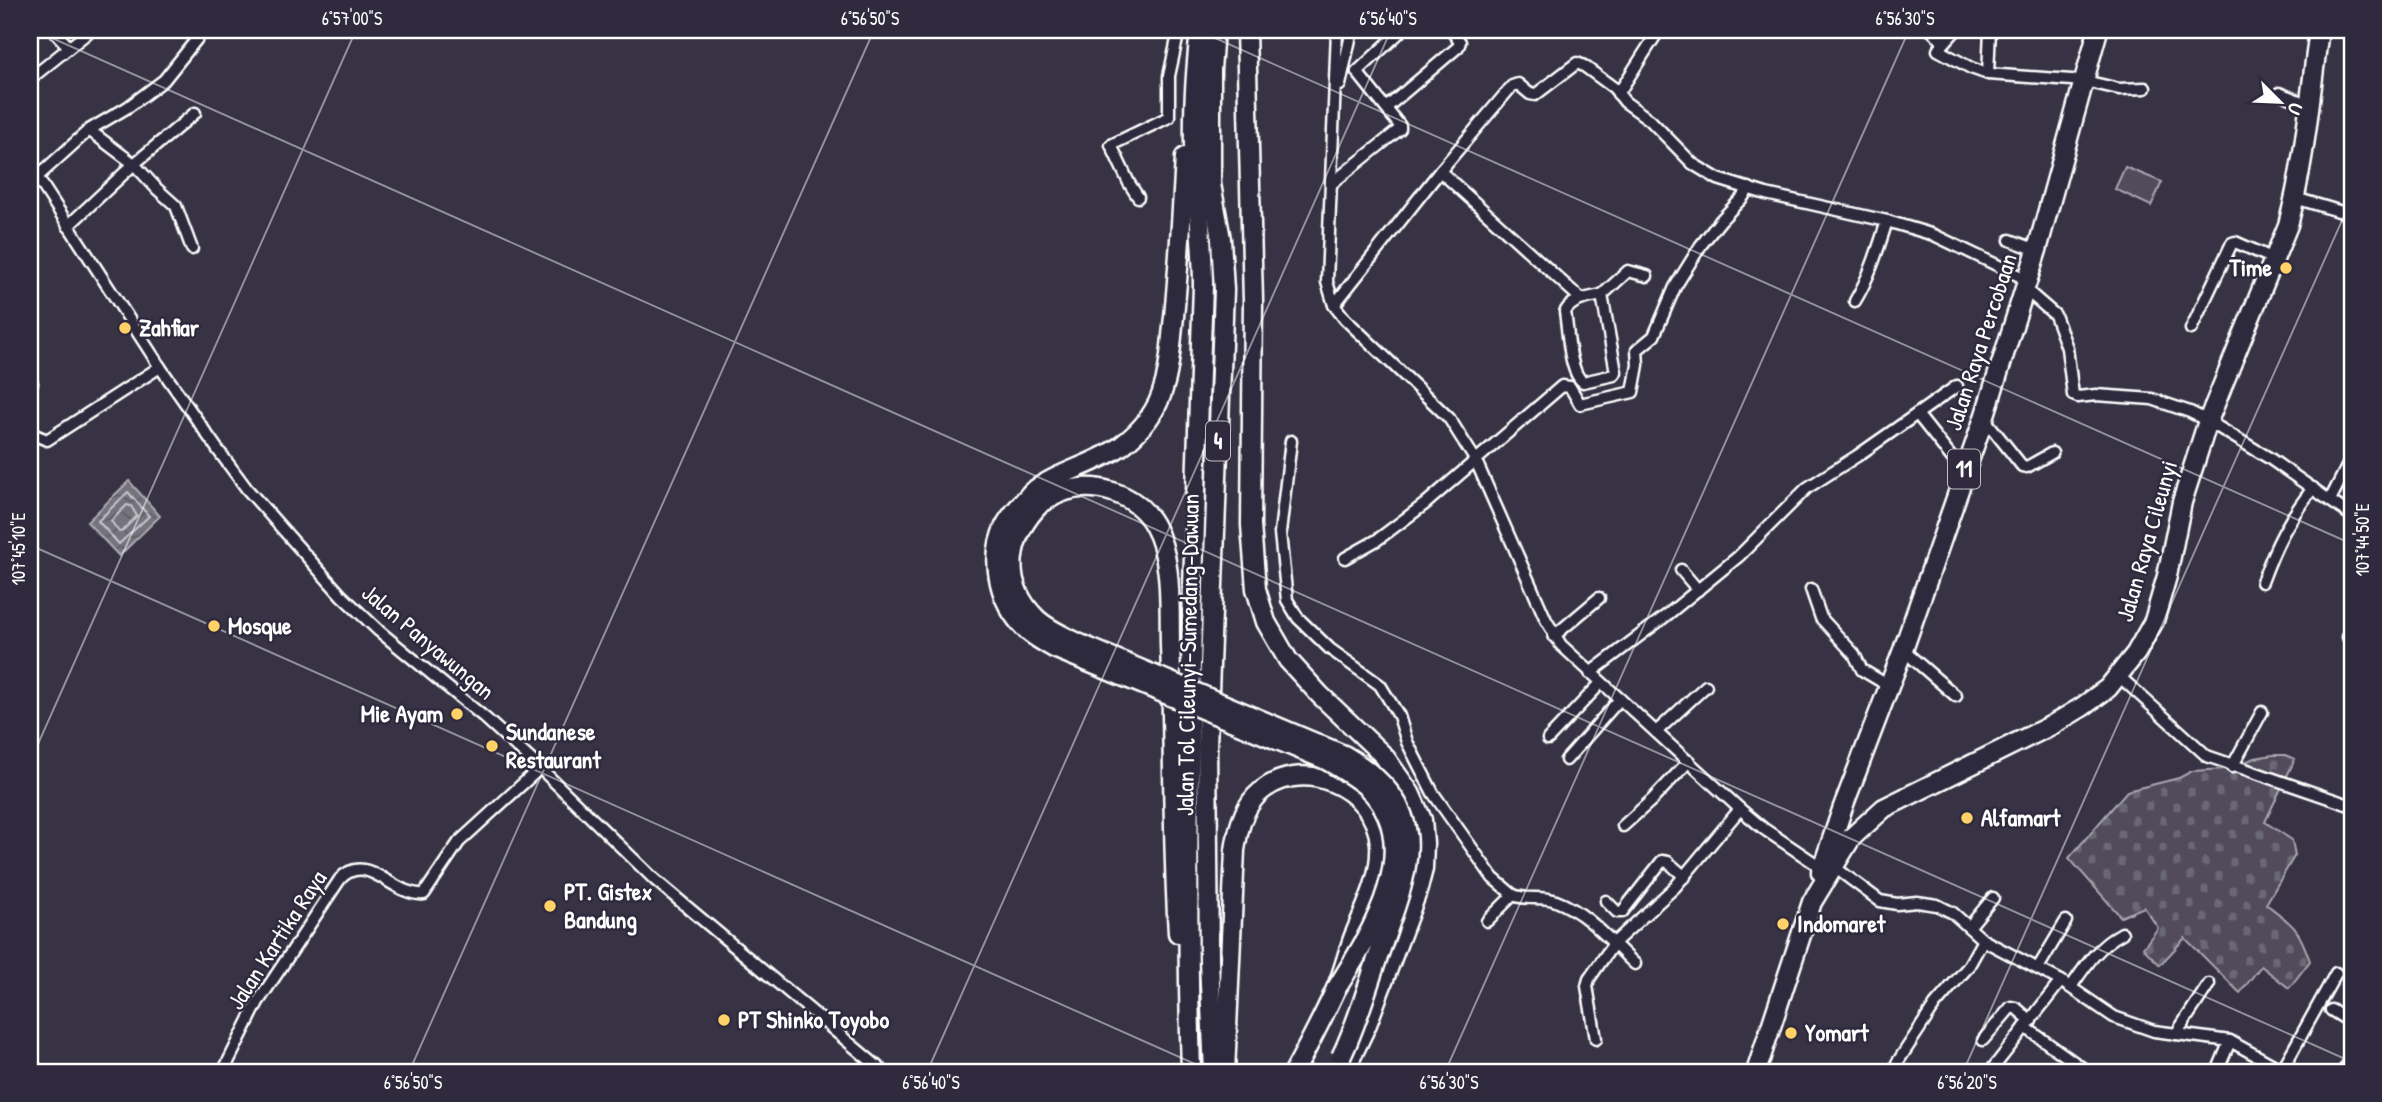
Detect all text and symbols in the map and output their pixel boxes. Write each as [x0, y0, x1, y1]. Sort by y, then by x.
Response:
text: 6°57'00"S [322, 6, 382, 31]
text: 6°56'50"S [841, 6, 899, 31]
text: 6°56'40"S [1359, 6, 1417, 31]
text: 6°56'30"S [1876, 6, 1934, 31]
north arrow [2246, 66, 2316, 136]
text: U [2281, 99, 2310, 119]
street label: Jalan Raya Percobaan [1936, 249, 2024, 434]
place label: Time [2229, 251, 2272, 283]
marker: Time [2278, 260, 2294, 276]
place label: Zahfiar [139, 311, 200, 343]
marker: Zahfiar [117, 320, 133, 336]
road number: 4 [1206, 422, 1230, 461]
road number: 11 [1948, 449, 1980, 489]
street label: Jalan Raya Cileunyi [2108, 456, 2184, 625]
street label: Jalan Tol Cileunyi–Sumedang–Dawuan [1168, 494, 1206, 816]
text: 107°44'50"E [2350, 503, 2375, 577]
text: 107°45'10"E [6, 512, 31, 586]
street label: Jalan Panyawungan [355, 576, 502, 706]
place label: Mosque [228, 609, 292, 642]
marker: Mosque [206, 618, 222, 634]
place label: Mie Ayam [361, 697, 443, 730]
marker: Mie Ayam [449, 706, 465, 722]
place label: Sundanese Restaurant [506, 715, 601, 775]
marker: Sundanese Restaurant [484, 738, 500, 754]
place label: Alfamart [1981, 801, 2061, 833]
marker: Alfamart [1959, 810, 1975, 826]
street label: Jalan Kartika Raya [219, 864, 333, 1015]
place label: PT. Gistex Bandung [564, 875, 652, 936]
marker: PT. Gistex Bandung [542, 898, 558, 914]
place label: Indomaret [1797, 907, 1886, 939]
marker: Indomaret [1775, 916, 1791, 932]
place label: PT Shinko Toyobo [738, 1003, 889, 1036]
marker: PT Shinko Toyobo [716, 1012, 732, 1028]
place label: Yomart [1805, 1016, 1869, 1048]
marker: Yomart [1783, 1025, 1799, 1041]
text: 6°56'50"S [384, 1070, 442, 1095]
text: 6°56'40"S [902, 1070, 960, 1095]
text: 6°56'30"S [1420, 1070, 1478, 1095]
text: 6°56'20"S [1937, 1070, 1997, 1095]

